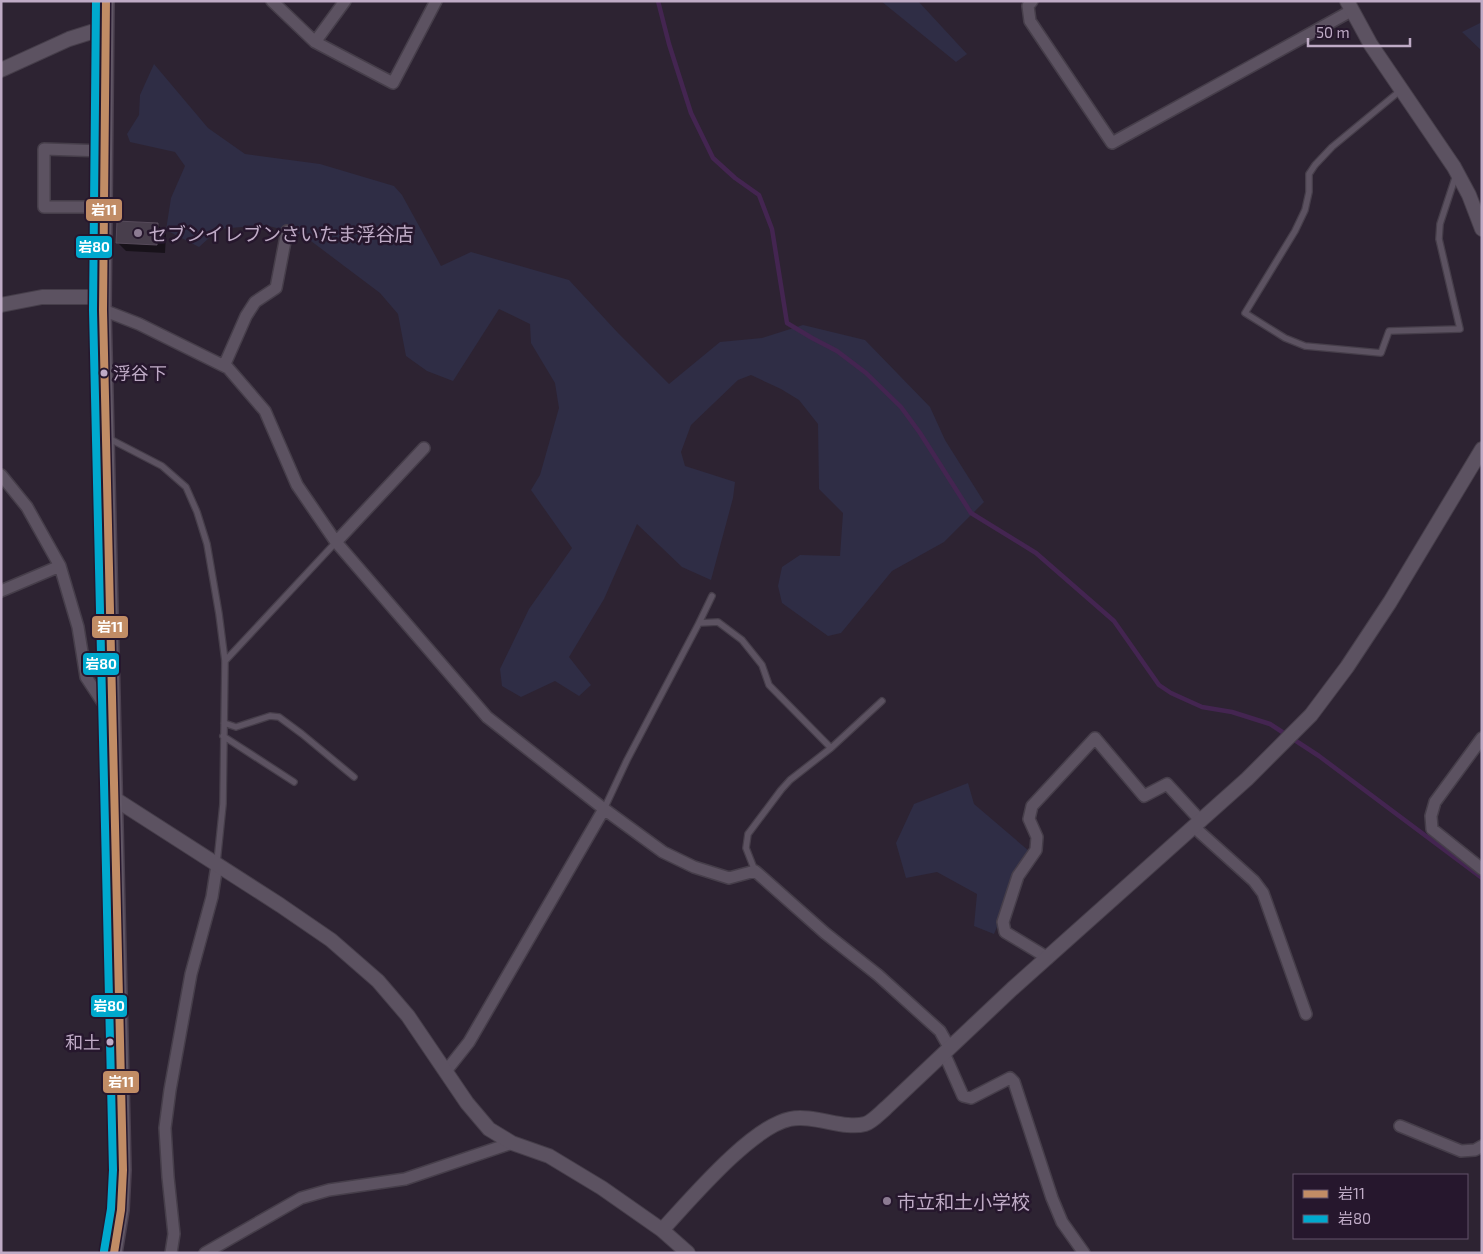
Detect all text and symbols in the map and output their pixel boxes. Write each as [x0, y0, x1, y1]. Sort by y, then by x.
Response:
scale bar [1308, 15, 1410, 47]
text: 50 m [1316, 23, 1350, 41]
line badge: 岩11 [85, 198, 123, 222]
text: 岩11 [91, 201, 117, 218]
place label: セブンイレブンさいたま浮谷店 [148, 222, 413, 245]
marker: セブンイレブンさいたま浮谷店 [132, 227, 144, 239]
line badge: 岩80 [75, 235, 113, 259]
text: 岩80 [78, 238, 110, 255]
place label: 浮谷下 [113, 362, 167, 384]
marker: 浮谷下 [99, 368, 109, 378]
line badge: 岩11 [91, 615, 129, 639]
text: 岩11 [97, 618, 123, 635]
line badge: 岩80 [82, 652, 120, 676]
text: 岩80 [85, 655, 117, 672]
line badge: 岩80 [90, 994, 128, 1018]
text: 岩80 [93, 997, 125, 1014]
place label: 和土 [65, 1031, 101, 1053]
marker: 和土 [105, 1037, 115, 1047]
line badge: 岩11 [102, 1070, 140, 1094]
text: 岩11 [108, 1073, 134, 1090]
legend [1293, 1174, 1468, 1239]
text: 岩11 [1338, 1184, 1365, 1202]
place label: 市立和土小学校 [897, 1190, 1030, 1213]
marker: 市立和土小学校 [881, 1195, 893, 1207]
text: 岩80 [1338, 1209, 1371, 1227]

